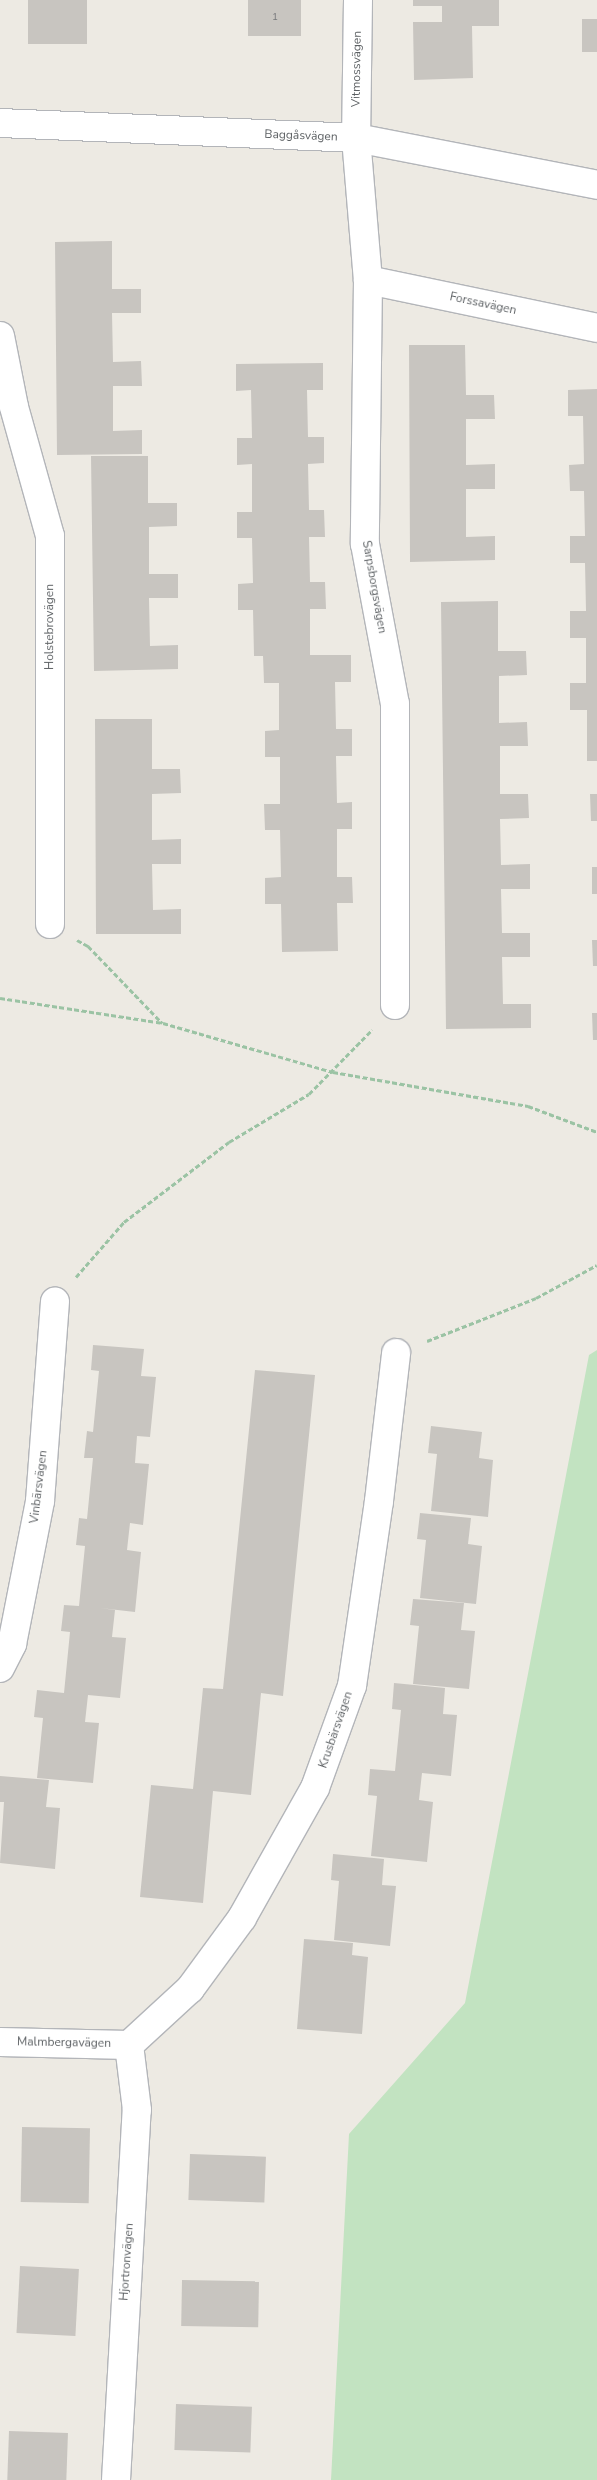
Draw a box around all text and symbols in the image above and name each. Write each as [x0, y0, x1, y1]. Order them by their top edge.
house number: 1 [272, 12, 278, 24]
street label: Vitmossvägen [349, 31, 365, 107]
street label: Baggåsvägen [264, 128, 338, 144]
street label: Forssavägen [448, 290, 518, 318]
street label: Sarpsborgsvägen [359, 539, 389, 635]
street label: Holstebrovägen [43, 584, 57, 670]
street label: Vinbärsvägen [27, 1450, 51, 1524]
street label: Krusbärsvägen [316, 1690, 356, 1770]
street label: Malmbergavägen [17, 2035, 111, 2051]
street label: Hjortronvägen [117, 2223, 137, 2301]

